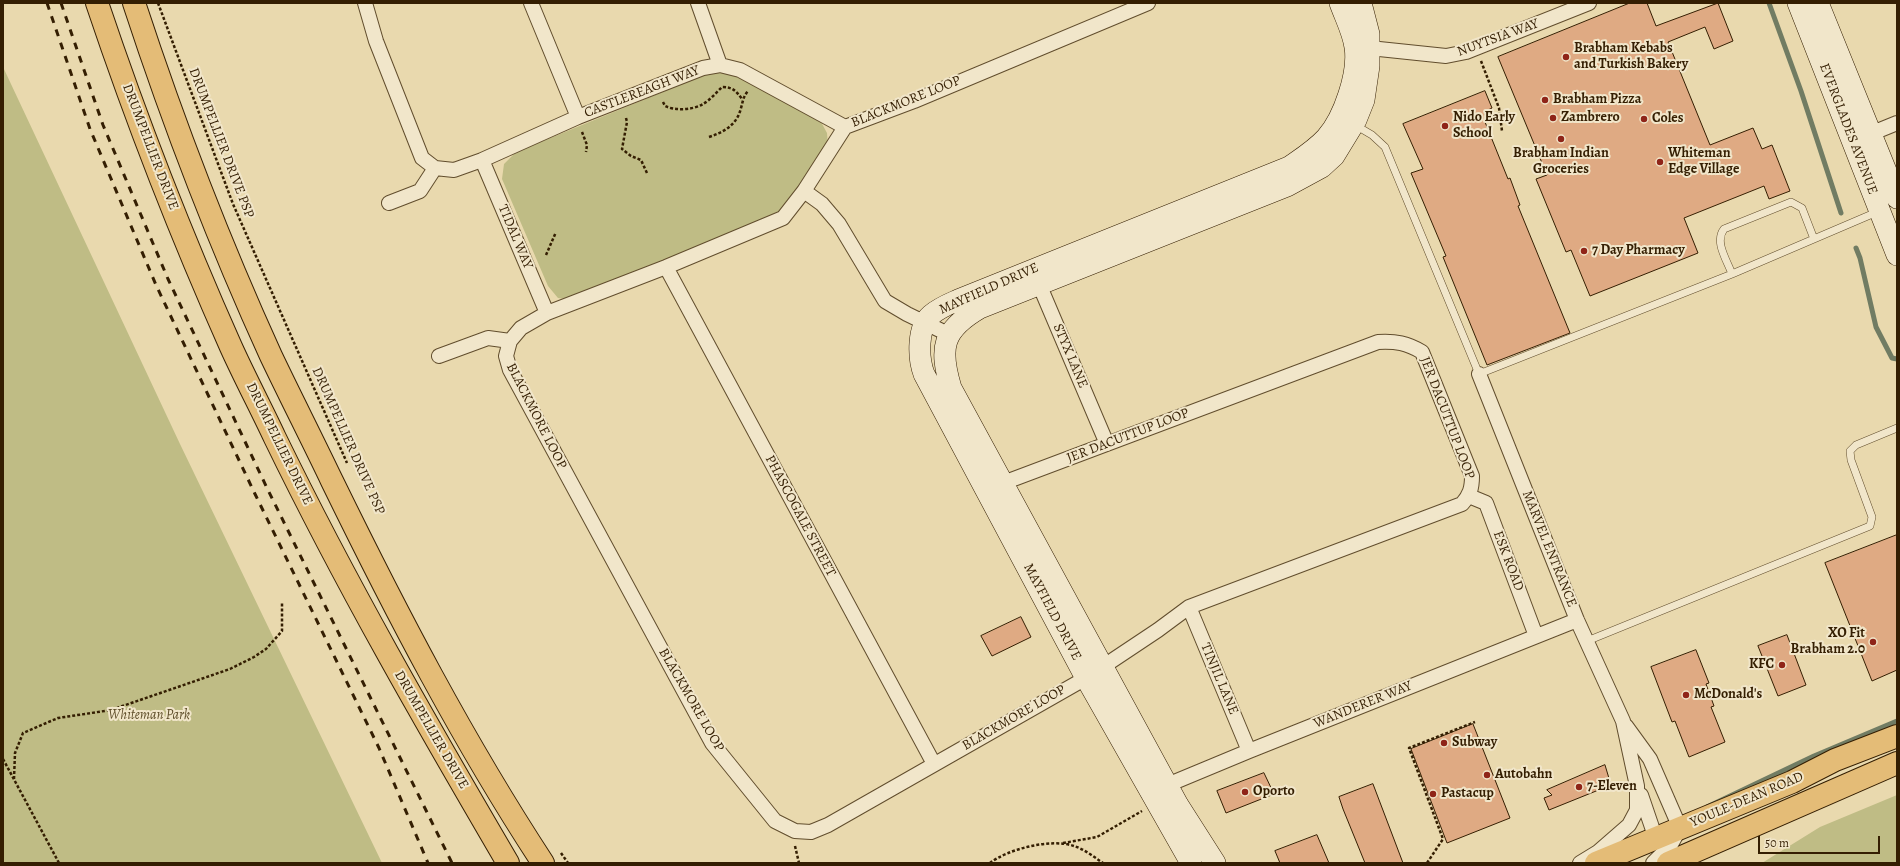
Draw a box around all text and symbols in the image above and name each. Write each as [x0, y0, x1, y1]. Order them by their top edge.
street label: NUYTSIA WAY [1455, 15, 1541, 61]
place label: Brabham Kebabs and Turkish Bakery [1574, 41, 1688, 74]
marker: Brabham Kebabs and Turkish Bakery [1561, 52, 1571, 62]
street label: EVERGLADES AVENUE [1815, 61, 1881, 197]
street label: CASTLEREAGH WAY [582, 62, 702, 122]
street label: DRUMPELLIER DRIVE PSP [185, 65, 257, 221]
street label: BLACKMORE LOOP [849, 72, 963, 132]
street label: DRUMPELLIER DRIVE [118, 81, 182, 213]
place label: Brabham Pizza [1553, 92, 1642, 108]
marker: Brabham Pizza [1540, 95, 1550, 105]
place label: Nido Early School [1453, 110, 1515, 142]
place label: Zambrero [1561, 110, 1620, 126]
place label: Coles [1652, 111, 1683, 127]
marker: Zambrero [1548, 113, 1558, 123]
marker: Coles [1639, 114, 1649, 124]
marker: Nido Early School [1440, 121, 1450, 131]
marker: Brabham Indian Groceries [1556, 134, 1566, 144]
place label: Brabham Indian Groceries [1513, 146, 1609, 178]
place label: Whiteman Edge Village [1668, 146, 1739, 178]
marker: Whiteman Edge Village [1655, 157, 1665, 167]
street label: TIDAL WAY [494, 202, 536, 272]
place label: 7 Day Pharmacy [1592, 243, 1685, 259]
marker: 7 Day Pharmacy [1579, 246, 1589, 256]
street label: MAYFIELD DRIVE [937, 260, 1041, 318]
street label: STYX LANE [1049, 321, 1091, 391]
street label: JER DACUTTUP LOOP [1416, 354, 1478, 482]
street label: BLACKMORE LOOP [502, 360, 570, 472]
street label: DRUMPELLIER DRIVE PSP [308, 365, 388, 517]
street label: DRUMPELLIER DRIVE [242, 380, 316, 508]
street label: JER DACUTTUP LOOP [1064, 405, 1192, 467]
street label: PHASCOGALE STREET [761, 452, 839, 580]
street label: MARVEL ENTRANCE [1518, 488, 1580, 610]
street label: ESK ROAD [1489, 528, 1527, 594]
street label: MAYFIELD DRIVE [1019, 561, 1085, 663]
place label: XO Fit Brabham 2.0 [1791, 626, 1865, 658]
marker: XO Fit Brabham 2.0 [1868, 637, 1878, 647]
street label: TINJIL LANE [1196, 641, 1242, 717]
street label: BLACKMORE LOOP [655, 645, 727, 755]
place label: KFC [1749, 657, 1774, 673]
marker: KFC [1777, 660, 1787, 670]
street label: DRUMPELLIER DRIVE [390, 668, 472, 792]
street label: WANDERER WAY [1311, 678, 1415, 732]
street label: BLACKMORE LOOP [959, 682, 1069, 754]
place label: McDonald's [1694, 687, 1762, 703]
marker: McDonald's [1681, 690, 1691, 700]
park label: Whiteman Park [108, 708, 190, 724]
place label: Subway [1452, 735, 1497, 751]
marker: Subway [1439, 738, 1449, 748]
place label: Autobahn [1495, 767, 1552, 783]
street label: YOULE-DEAN ROAD [1688, 769, 1806, 831]
marker: Autobahn [1482, 770, 1492, 780]
place label: 7-Eleven [1587, 779, 1637, 795]
marker: 7-Eleven [1574, 782, 1584, 792]
place label: Oporto [1253, 784, 1295, 800]
place label: Pastacup [1441, 786, 1494, 802]
marker: Oporto [1240, 787, 1250, 797]
marker: Pastacup [1428, 789, 1438, 799]
scale bar [1760, 828, 1882, 854]
text: 50 m [1765, 835, 1789, 851]

